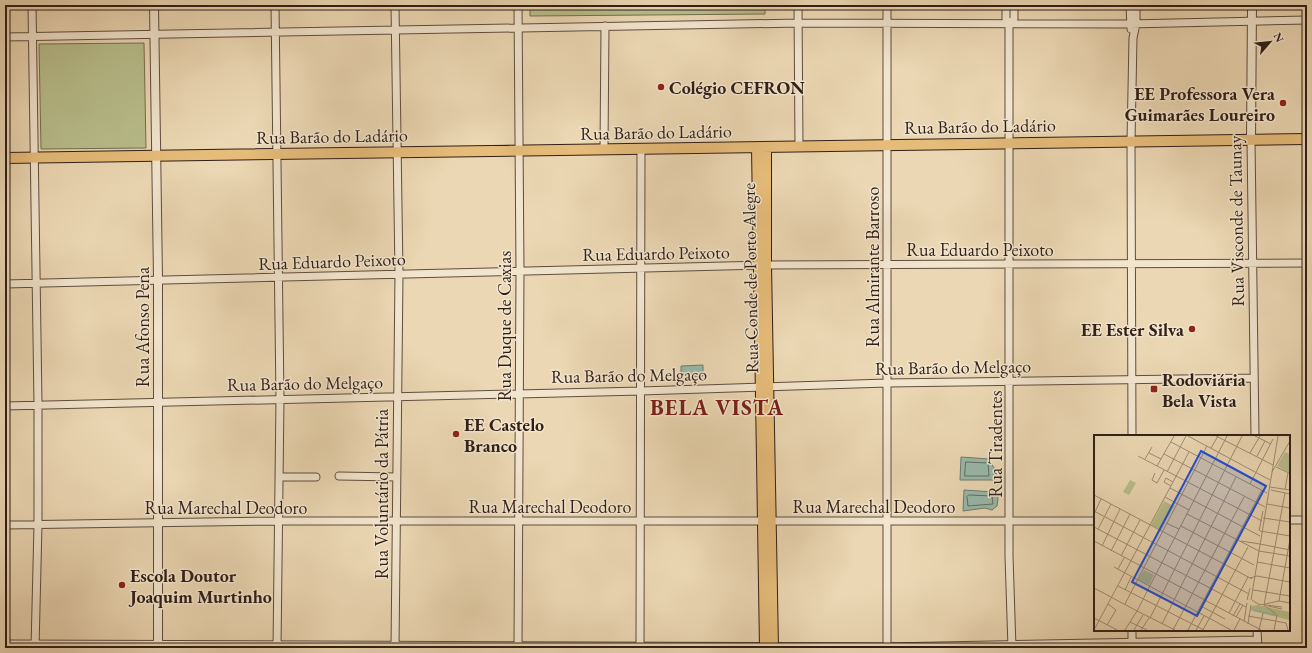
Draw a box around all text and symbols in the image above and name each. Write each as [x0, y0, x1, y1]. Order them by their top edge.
north arrow [1250, 22, 1290, 62]
text: N [1271, 30, 1287, 45]
place label: Colégio CEFRON [669, 76, 805, 99]
marker: Colégio CEFRON [656, 82, 666, 92]
place label: EE Professora Vera Guimarães Loureiro [1125, 82, 1275, 126]
marker: EE Professora Vera Guimarães Loureiro [1278, 98, 1288, 108]
street label: Rua Barão do Ladário [904, 113, 1056, 139]
street label: Rua Barão do Ladário [580, 119, 732, 145]
street label: Rua Barão do Ladário [256, 123, 408, 149]
street label: Rua Visconde de Taunay [1223, 135, 1249, 307]
street label: Rua Conde de Porto Alegre [737, 183, 763, 373]
street label: Rua Almirante Barroso [861, 187, 884, 347]
street label: Rua Eduardo Peixoto [906, 238, 1054, 261]
street label: Rua Eduardo Peixoto [582, 240, 730, 266]
street label: Rua Eduardo Peixoto [258, 247, 406, 275]
street label: Rua Duque de Caxias [493, 251, 516, 401]
street label: Rua Afonso Pena [131, 266, 154, 387]
place label: EE Ester Silva [1081, 318, 1184, 341]
marker: EE Ester Silva [1187, 324, 1197, 334]
street label: Rua Barão do Melgaço [875, 354, 1031, 380]
street label: Rua Barão do Melgaço [551, 362, 707, 388]
place label: Rodoviária Bela Vista [1162, 368, 1246, 412]
street label: Rua Barão do Melgaço [227, 370, 383, 396]
marker: Rodoviária Bela Vista [1149, 384, 1159, 394]
street label: Rua Tiradentes [984, 390, 1007, 497]
district label: BELA VISTA [650, 393, 784, 422]
street label: Rua Voluntário da Pátria [370, 408, 393, 579]
place label: EE Castelo Branco [464, 413, 544, 457]
marker: EE Castelo Branco [451, 429, 461, 439]
inset map [1094, 435, 1290, 631]
street label: Rua Marechal Deodoro [469, 495, 632, 518]
street label: Rua Marechal Deodoro [793, 495, 956, 518]
street label: Rua Marechal Deodoro [145, 496, 308, 519]
place label: Escola Doutor Joaquim Murtinho [128, 564, 272, 608]
marker: Escola Doutor Joaquim Murtinho [117, 580, 127, 590]

